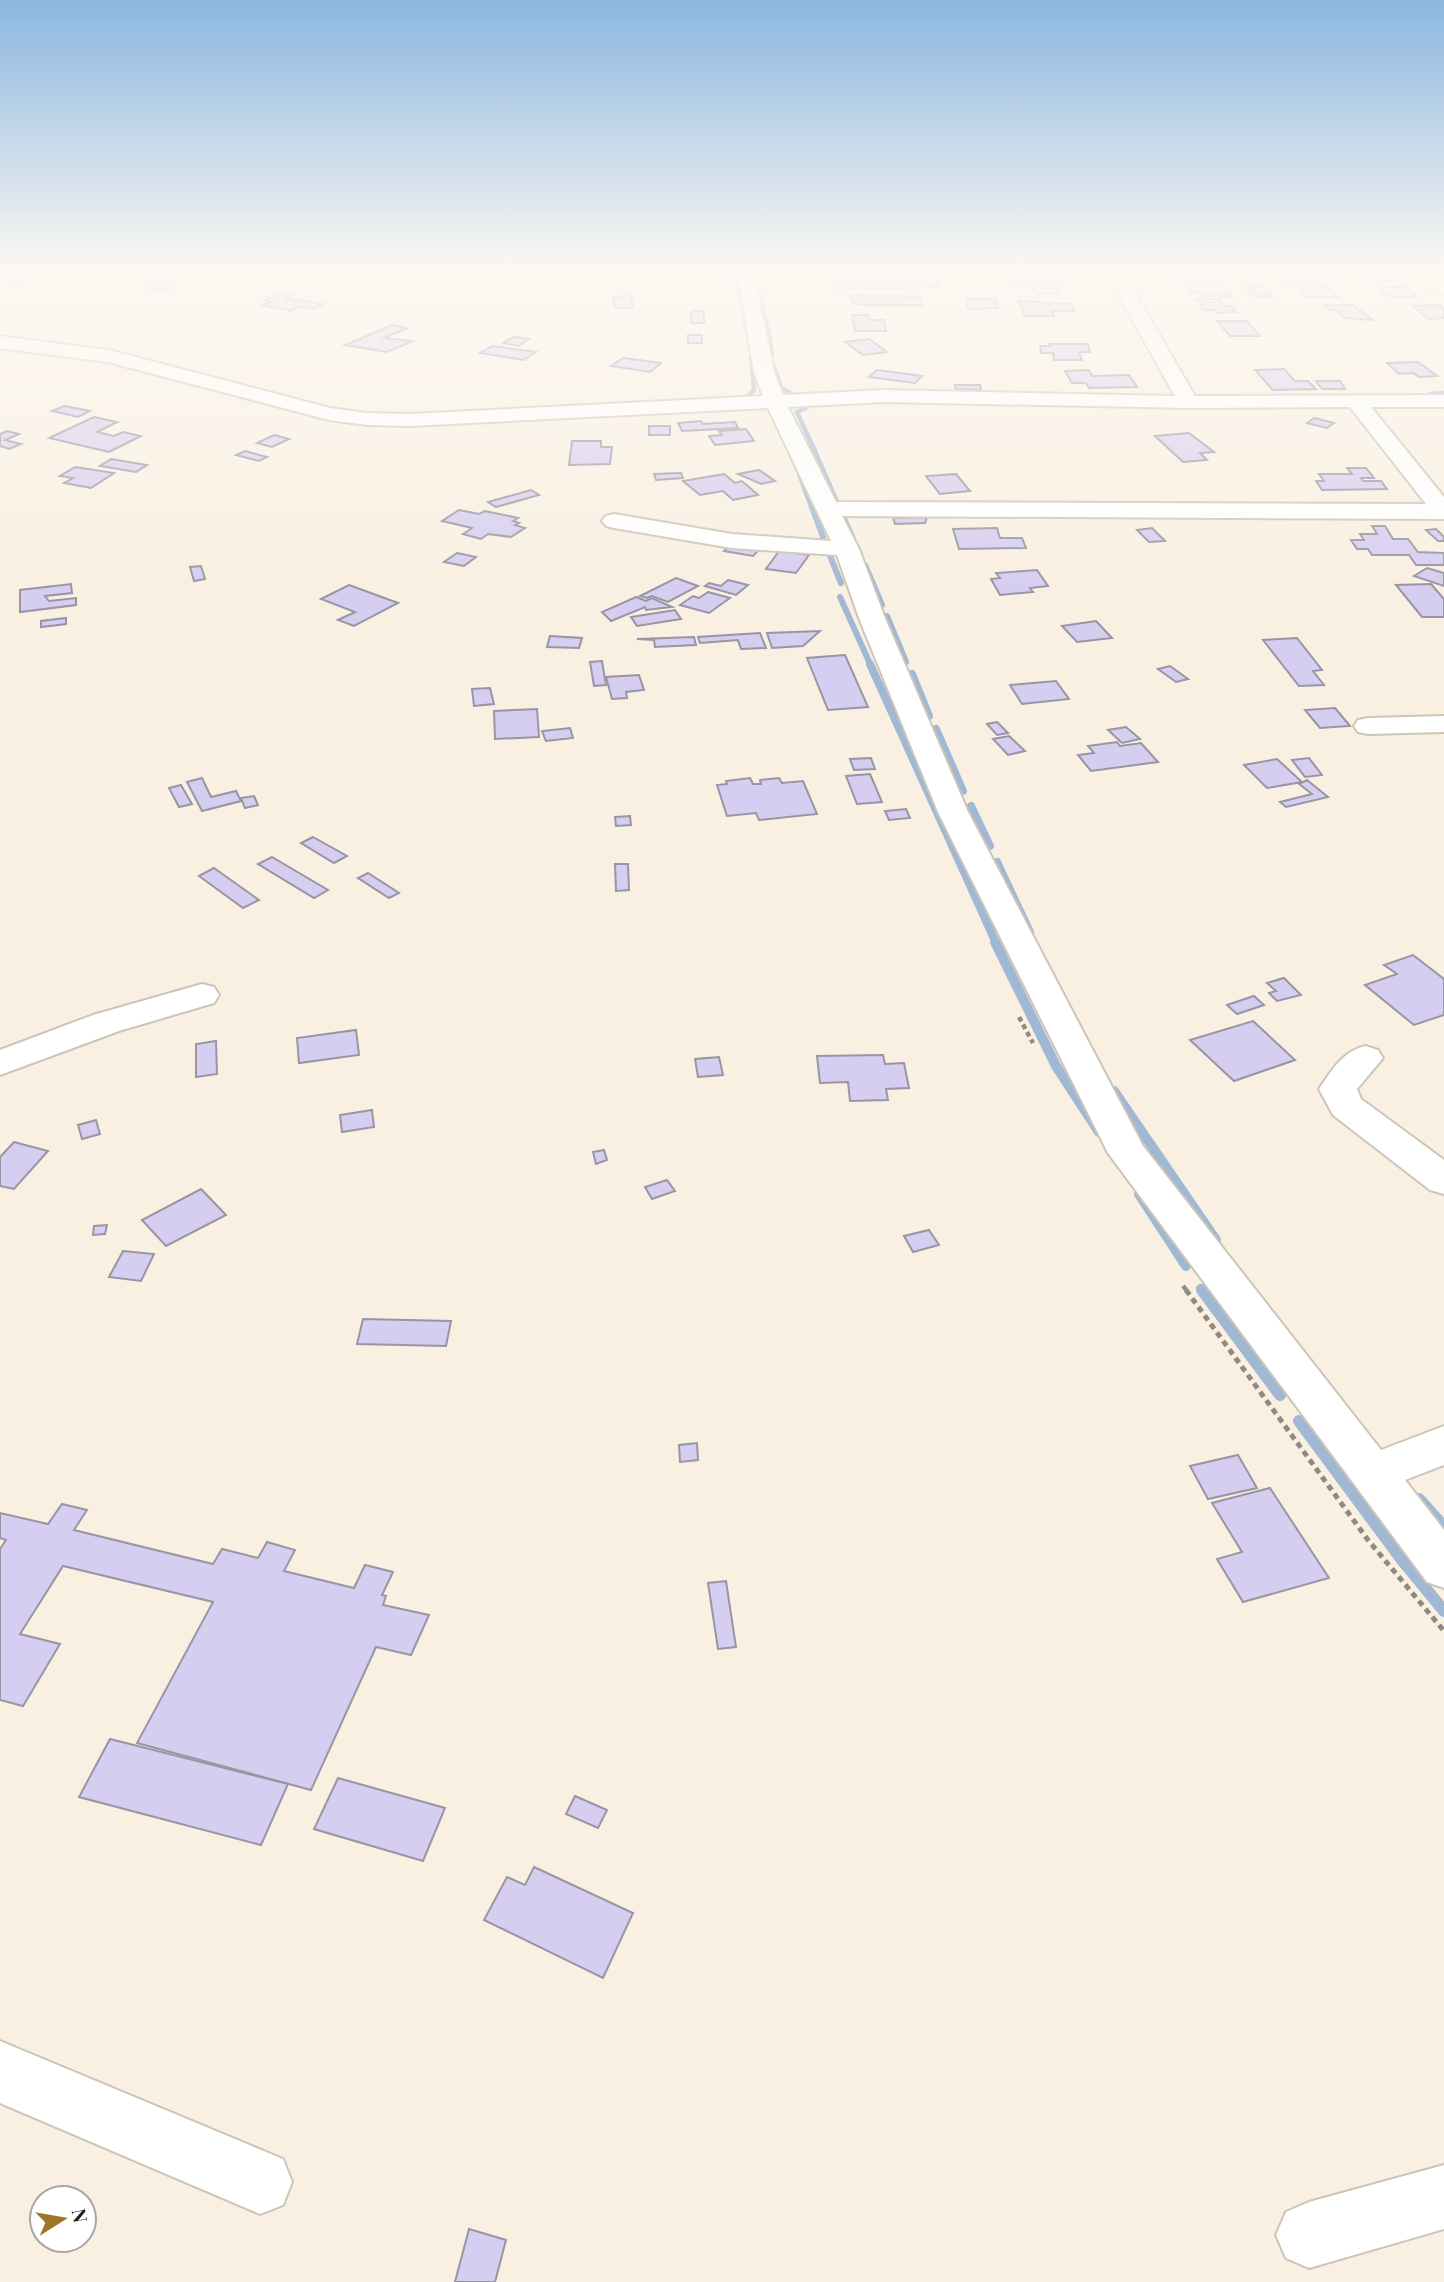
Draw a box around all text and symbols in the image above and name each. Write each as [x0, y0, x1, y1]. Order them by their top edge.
north arrow [28, 2184, 98, 2254]
text: N [67, 2206, 95, 2225]

